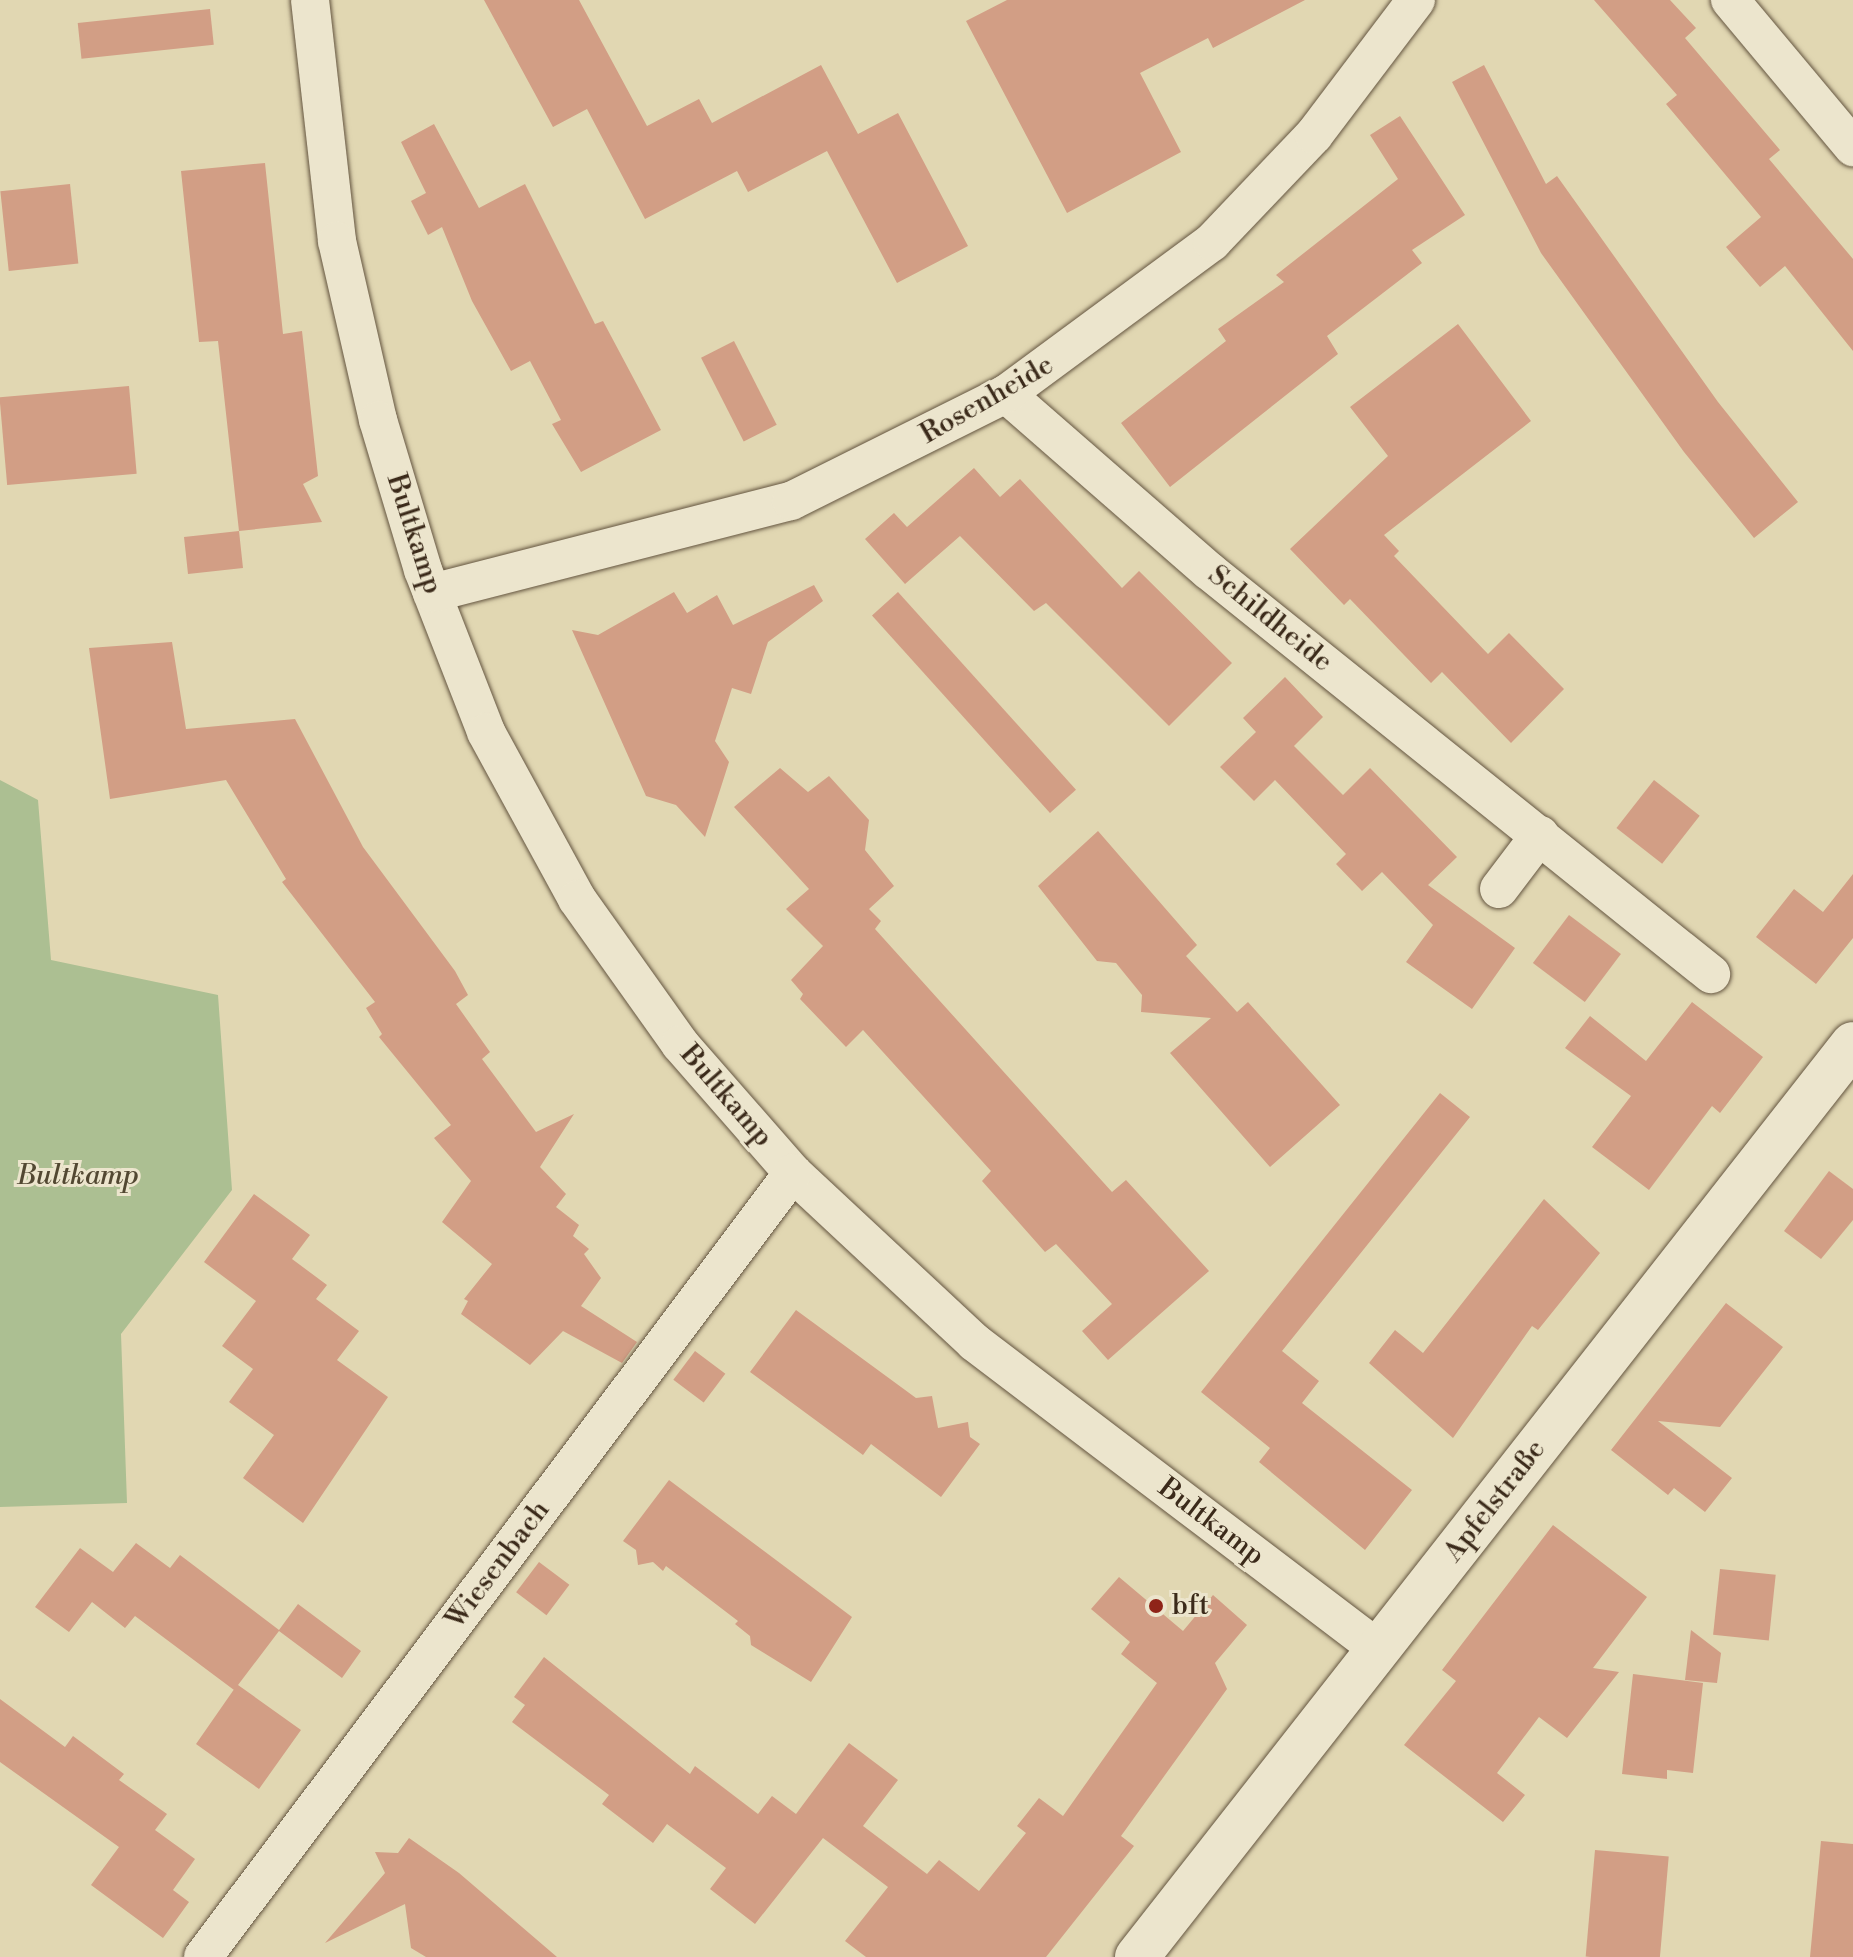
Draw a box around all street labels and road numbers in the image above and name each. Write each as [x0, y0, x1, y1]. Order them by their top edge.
street label: Rosenheide [914, 348, 1060, 452]
street label: Bultkamp [379, 470, 449, 598]
street label: Schildheide [1201, 559, 1339, 679]
street label: Bultkamp [673, 1038, 779, 1154]
street label: Apfelstraße [1437, 1433, 1553, 1569]
street label: Bultkamp [1151, 1471, 1271, 1573]
street label: Wiesenbach [439, 1494, 557, 1636]

